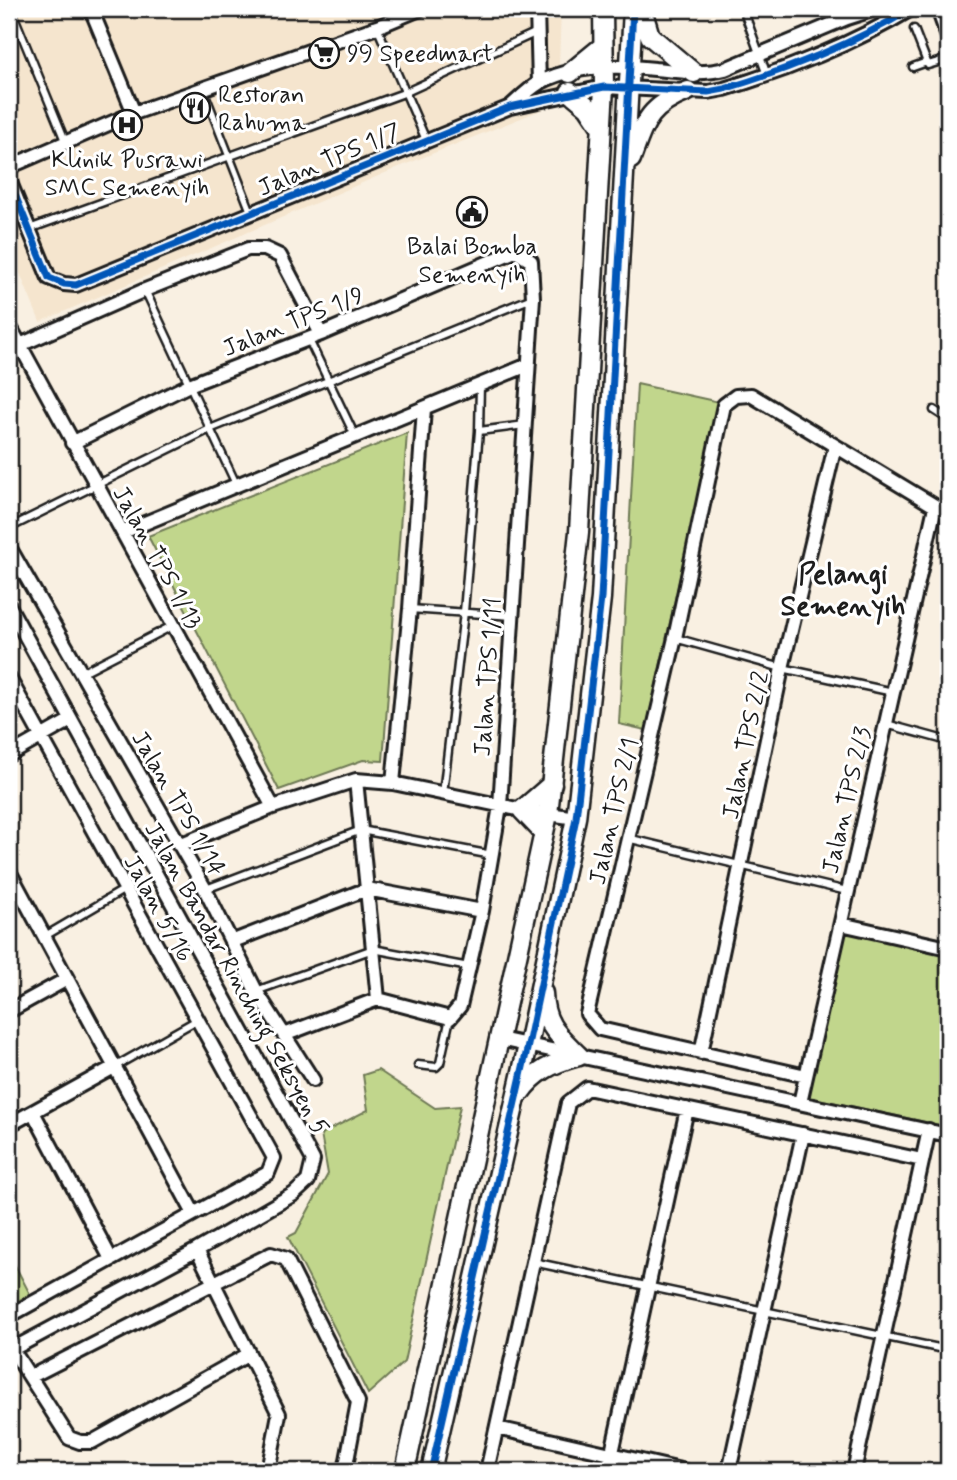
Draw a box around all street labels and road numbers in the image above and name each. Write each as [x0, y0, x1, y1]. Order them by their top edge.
street label: Jalan TPS 1/7 [253, 116, 406, 204]
street label: Jalan TPS 1/9 [218, 280, 369, 365]
street label: Jalan TPS 1/13 [105, 481, 209, 635]
street label: Jalan TPS 1/11 [467, 597, 509, 757]
street label: Jalan TPS 2/2 [716, 668, 777, 822]
street label: Jalan TPS 2/3 [816, 724, 879, 877]
street label: Jalan TPS 1/14 [124, 725, 232, 882]
street label: Jalan TPS 2/1 [583, 735, 646, 888]
street label: Jalan Bandar Rinching Seksyen 5 [134, 816, 335, 1142]
street label: Jalan 5/16 [116, 850, 200, 968]

